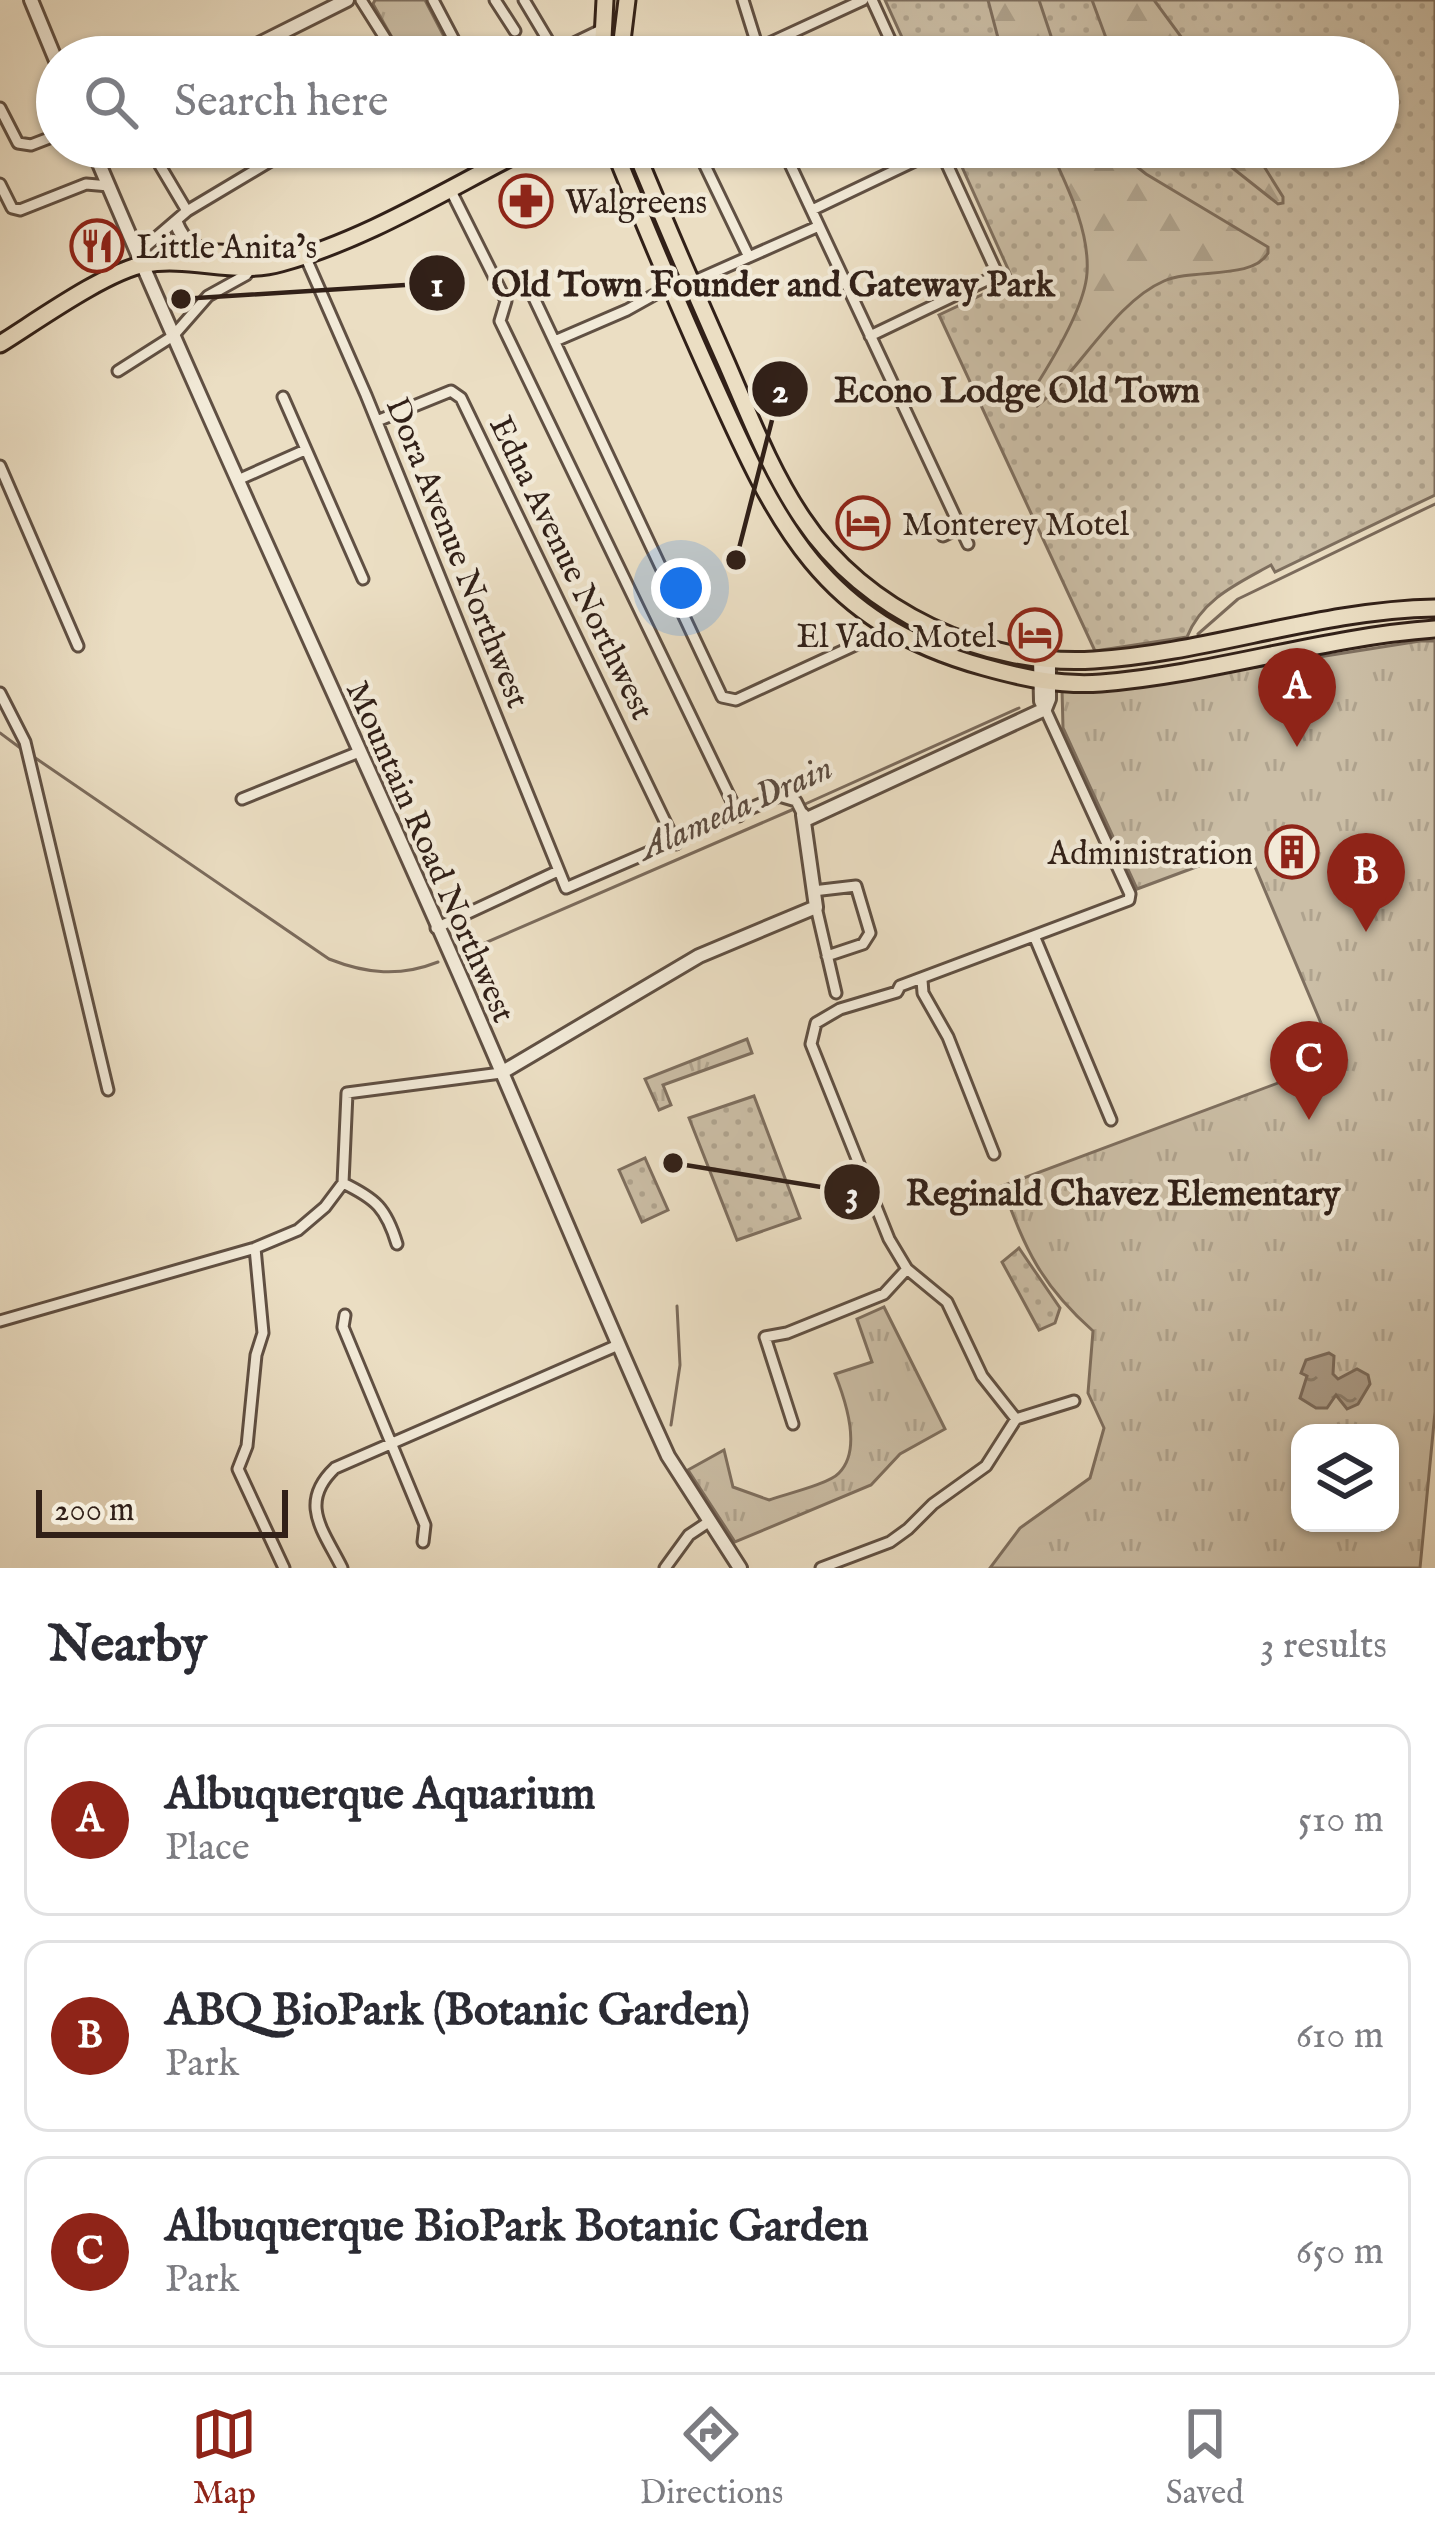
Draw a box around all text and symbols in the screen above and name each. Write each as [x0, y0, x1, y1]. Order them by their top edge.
search box [36, 36, 1399, 168]
icon: search [78, 69, 144, 135]
text: Search here [174, 74, 388, 131]
pharmacy icon: Walgreens [498, 173, 554, 229]
place label: Walgreens [565, 183, 707, 225]
restaurant icon: Little Anita’s [69, 218, 125, 274]
place label: Little Anita’s [136, 228, 317, 270]
callout: Old Town Founder and Gateway Park [407, 247, 1079, 319]
text: 1 [430, 263, 444, 309]
text: Old Town Founder and Gateway Park [491, 263, 1056, 309]
callout: Econo Lodge Old Town [750, 353, 1224, 425]
text: 2 [772, 369, 789, 415]
text: Econo Lodge Old Town [834, 369, 1200, 415]
street label: Dora Avenue Northwest [375, 392, 538, 715]
street label: Edna Avenue Northwest [478, 409, 662, 727]
hotel icon: Monterey Motel [835, 495, 891, 551]
place label: Monterey Motel [902, 505, 1129, 547]
your location [651, 558, 711, 618]
hotel icon: El Vado Motel [1007, 607, 1063, 663]
place label: El Vado Motel [797, 617, 996, 659]
pin: A [1258, 648, 1336, 747]
street label: Mountain Road Northwest [335, 675, 524, 1029]
water label: Alameda Drain [629, 746, 840, 874]
building icon: Administration [1264, 824, 1320, 880]
pin: B [1327, 833, 1405, 932]
place label: Administration [1047, 834, 1253, 876]
pin: C [1270, 1021, 1348, 1120]
callout: Reginald Chavez Elementary [822, 1156, 1365, 1228]
text: 3 [845, 1172, 859, 1218]
text: Reginald Chavez Elementary [906, 1172, 1342, 1218]
map controls [1291, 1424, 1399, 1532]
button: layers [1291, 1424, 1399, 1532]
scale bar [36, 1484, 288, 1537]
text: 200 m [54, 1490, 135, 1532]
text: Nearby [48, 1614, 207, 1679]
text: 3 results [1260, 1622, 1387, 1671]
text: Albuquerque Aquarium [165, 1767, 596, 1824]
text: A [77, 1796, 103, 1845]
text: 510 m [1298, 1796, 1384, 1845]
text: Place [165, 1824, 250, 1873]
text: ABQ BioPark (Botanic Garden) [165, 1983, 750, 2040]
text: B [77, 2012, 103, 2061]
text: 610 m [1296, 2012, 1384, 2061]
text: Park [165, 2040, 239, 2089]
text: Albuquerque BioPark Botanic Garden [165, 2199, 869, 2256]
text: C [76, 2228, 104, 2277]
text: 650 m [1296, 2228, 1384, 2277]
text: Park [165, 2256, 239, 2305]
tab: Map [191, 2401, 257, 2515]
tab: Directions [640, 2401, 783, 2515]
tab: Saved [1166, 2401, 1244, 2515]

